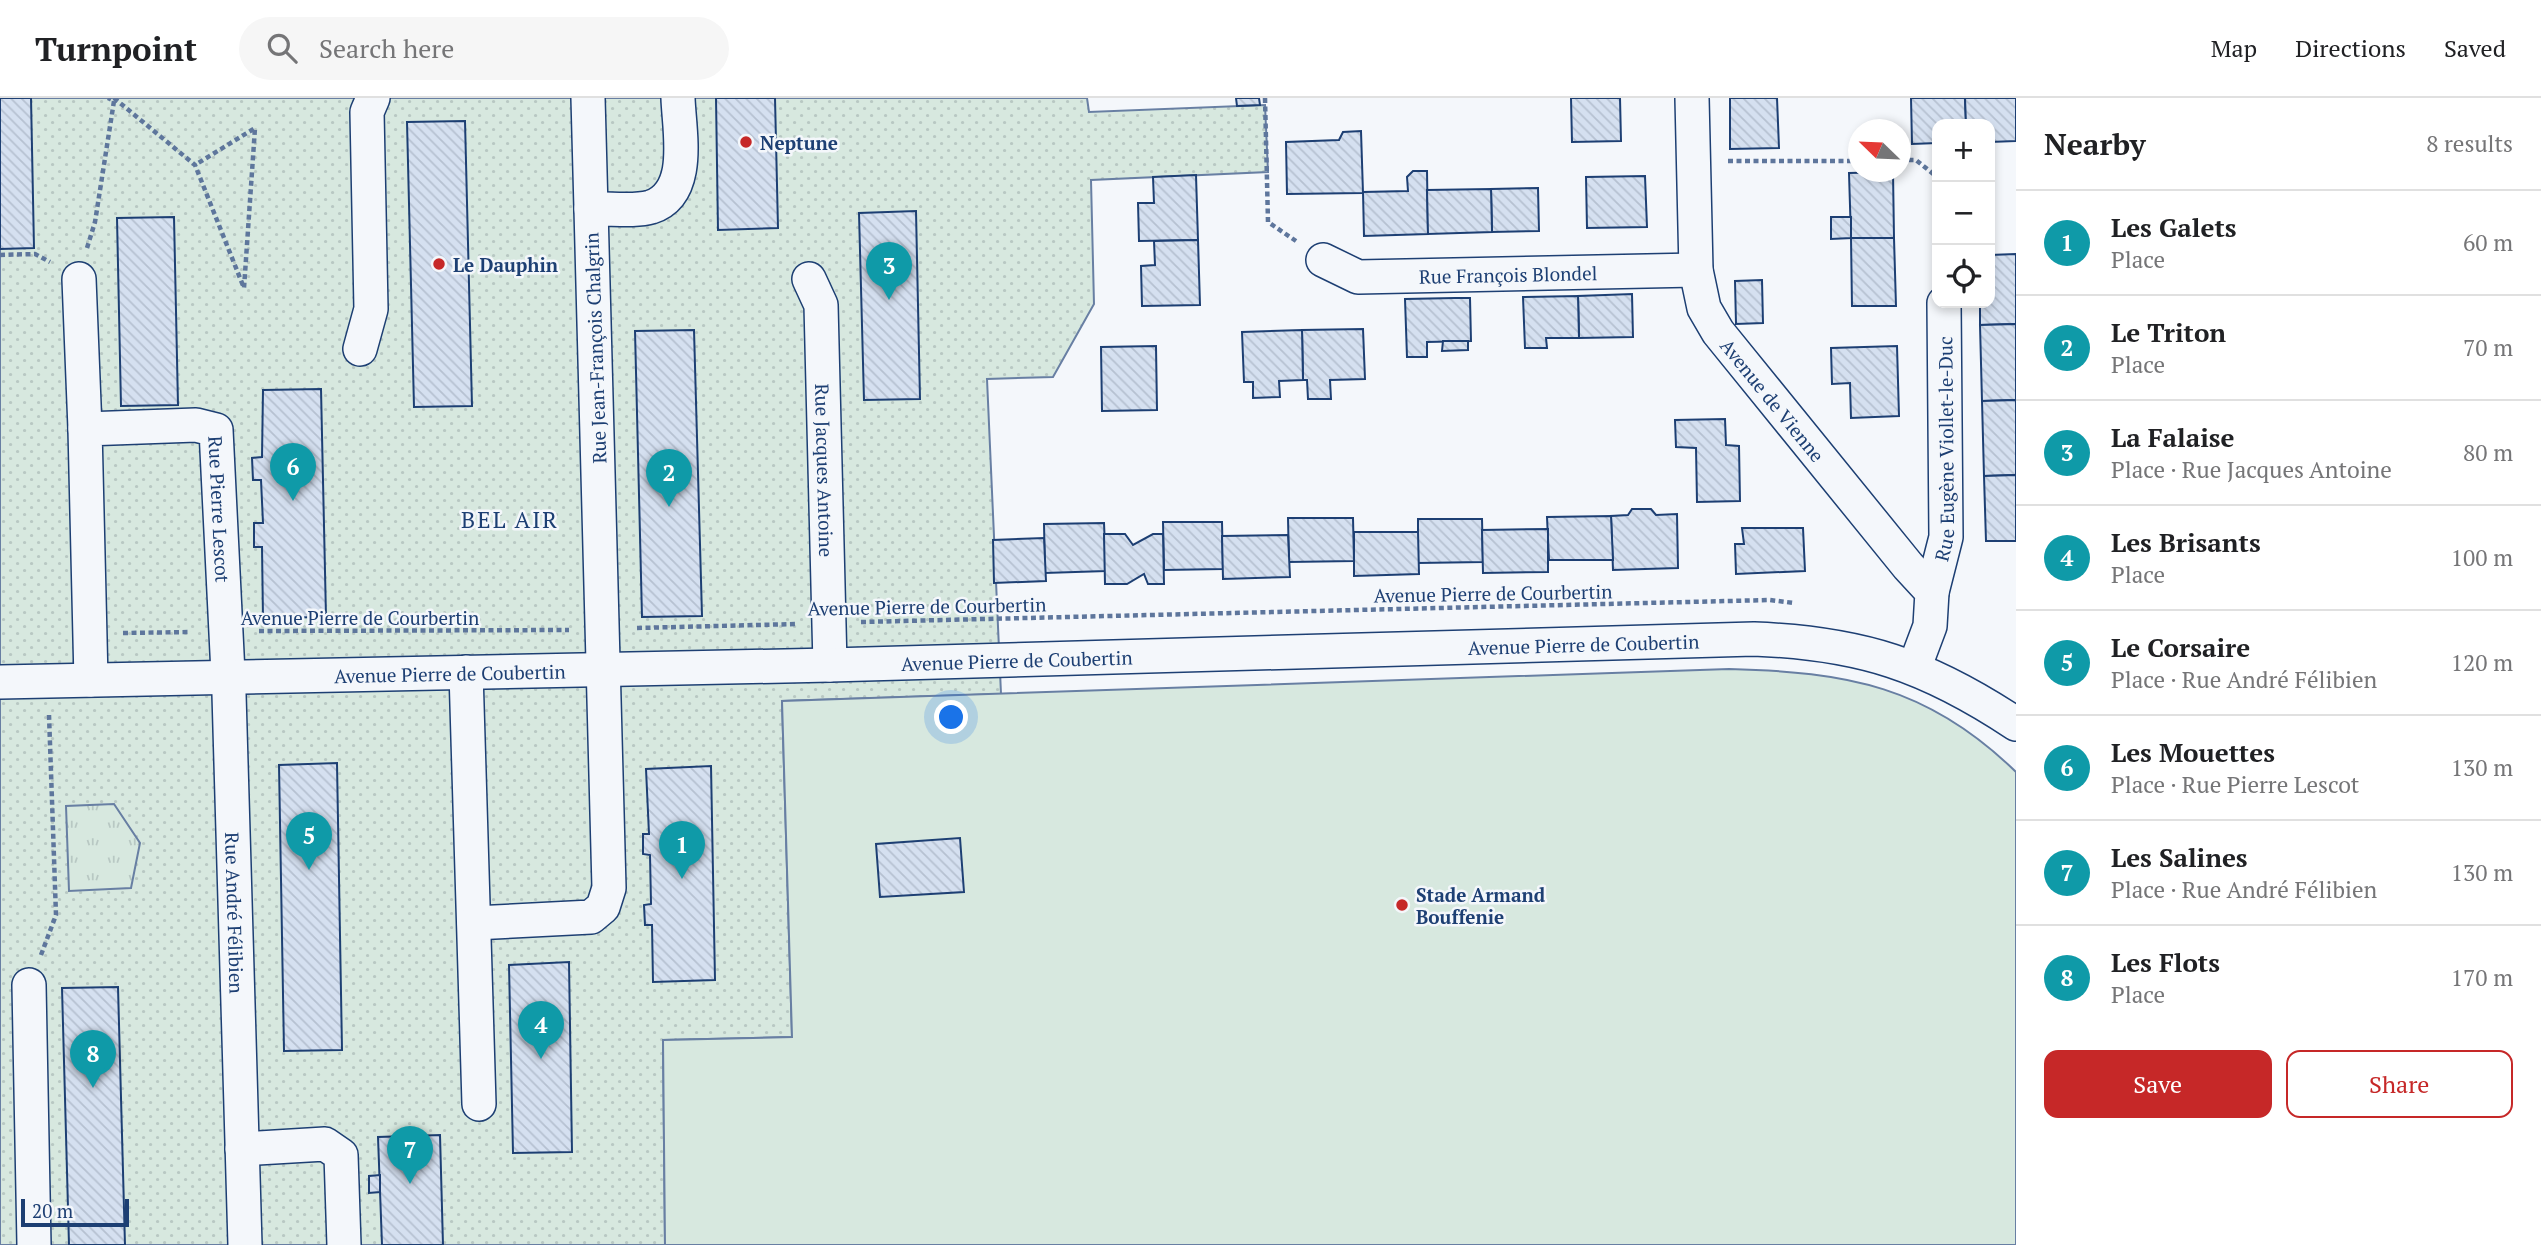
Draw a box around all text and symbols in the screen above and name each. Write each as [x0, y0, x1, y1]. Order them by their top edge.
search box [239, 17, 729, 80]
text: Turnpoint [35, 27, 197, 70]
icon: search [263, 29, 301, 67]
text: Search here [319, 31, 454, 65]
text: Map [2211, 32, 2257, 64]
text: Directions [2295, 32, 2406, 64]
text: Saved [2444, 32, 2506, 64]
north arrow [1848, 119, 1911, 182]
map controls [1932, 119, 1995, 308]
button: + [1932, 119, 1995, 182]
text: Nearby [2044, 124, 2146, 164]
text: 8 results [2426, 128, 2513, 159]
place label: Neptune [760, 130, 838, 155]
marker: Neptune [738, 134, 754, 150]
button: − [1932, 182, 1995, 245]
text: Les Galets [2111, 210, 2237, 244]
text: 1 [2061, 227, 2074, 258]
text: 60 m [2463, 227, 2513, 258]
street label: Rue Jean-François Chalgrin [578, 232, 612, 464]
pin: 3 [866, 242, 912, 300]
text: Place [2111, 244, 2165, 275]
button: locate [1932, 245, 1995, 308]
place label: Le Dauphin [453, 252, 559, 277]
marker: Le Dauphin [431, 256, 447, 272]
street label: Rue François Blondel [1419, 260, 1598, 288]
text: Le Triton [2111, 315, 2226, 349]
text: 2 [2061, 332, 2074, 363]
text: 70 m [2463, 332, 2513, 363]
street label: Avenue de Vienne [1716, 333, 1831, 466]
street label: Rue Eugène Viollet-le-Duc [1928, 336, 1959, 564]
text: Place [2111, 349, 2165, 380]
street label: Rue Jacques Antoine [810, 383, 840, 557]
text: La Falaise [2111, 420, 2235, 454]
street label: Rue Pierre Lescot [204, 435, 236, 583]
text: 3 [2061, 437, 2074, 468]
text: 80 m [2463, 437, 2513, 468]
pin: 6 [270, 443, 316, 501]
pin: 2 [646, 449, 692, 507]
text: Place · Rue Jacques Antoine [2111, 454, 2392, 485]
district label: BEL AIR [461, 504, 559, 535]
text: Les Brisants [2111, 525, 2261, 559]
text: 4 [2061, 542, 2074, 573]
text: 100 m [2451, 542, 2513, 573]
text: Place [2111, 559, 2165, 590]
street label: Avenue Pierre de Courbertin [1373, 578, 1613, 608]
street label: Avenue Pierre de Courbertin [807, 591, 1047, 621]
street label: Avenue Pierre de Courbertin [241, 605, 479, 630]
street label: Avenue Pierre de Coubertin [1467, 628, 1700, 660]
text: Le Corsaire [2111, 630, 2250, 664]
street label: Avenue Pierre de Coubertin [901, 644, 1133, 675]
text: 5 [2061, 647, 2074, 678]
text: 120 m [2451, 647, 2513, 678]
street label: Avenue Pierre de Coubertin [334, 658, 566, 688]
text: Place · Rue André Félibien [2111, 664, 2377, 695]
your location [934, 700, 968, 734]
text: Les Mouettes [2111, 735, 2275, 769]
text: 6 [2061, 752, 2074, 783]
text: 130 m [2451, 752, 2513, 783]
text: Place · Rue Pierre Lescot [2111, 769, 2359, 800]
pin: 5 [286, 812, 332, 870]
pin: 1 [659, 821, 705, 879]
street label: Rue André Félibien [221, 832, 250, 994]
text: Les Salines [2111, 840, 2248, 874]
text: 7 [2061, 857, 2074, 888]
text: 130 m [2451, 857, 2513, 888]
text: Place · Rue André Félibien [2111, 874, 2377, 905]
place label: Stade Armand Bouffenie [1416, 882, 1546, 929]
marker: Stade Armand Bouffenie [1394, 897, 1410, 913]
text: Les Flots [2111, 945, 2220, 979]
text: 8 [2061, 962, 2074, 993]
text: 170 m [2451, 962, 2513, 993]
text: Place [2111, 979, 2165, 1010]
pin: 4 [518, 1001, 564, 1059]
pin: 8 [70, 1030, 116, 1088]
button: Save [2044, 1050, 2272, 1118]
button: Share [2286, 1050, 2513, 1118]
pin: 7 [387, 1126, 433, 1184]
scale bar [21, 1196, 130, 1228]
text: 20 m [32, 1198, 73, 1223]

